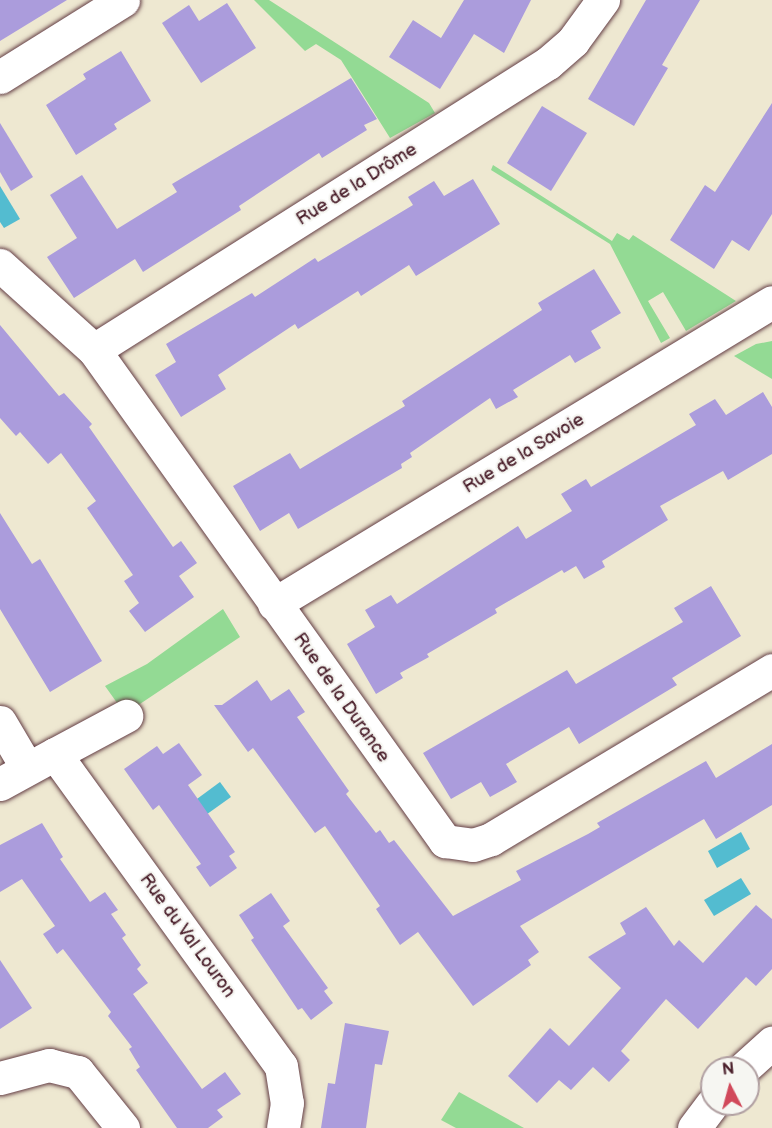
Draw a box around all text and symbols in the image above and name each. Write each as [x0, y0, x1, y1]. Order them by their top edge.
street label: Rue de la Drôme [293, 139, 421, 231]
street label: Rue de la Savoie [459, 409, 589, 499]
street label: Rue de la Durance [288, 629, 394, 767]
street label: Rue du Val Louron [135, 869, 239, 1003]
north arrow [700, 1056, 760, 1116]
text: N [721, 1060, 735, 1080]

